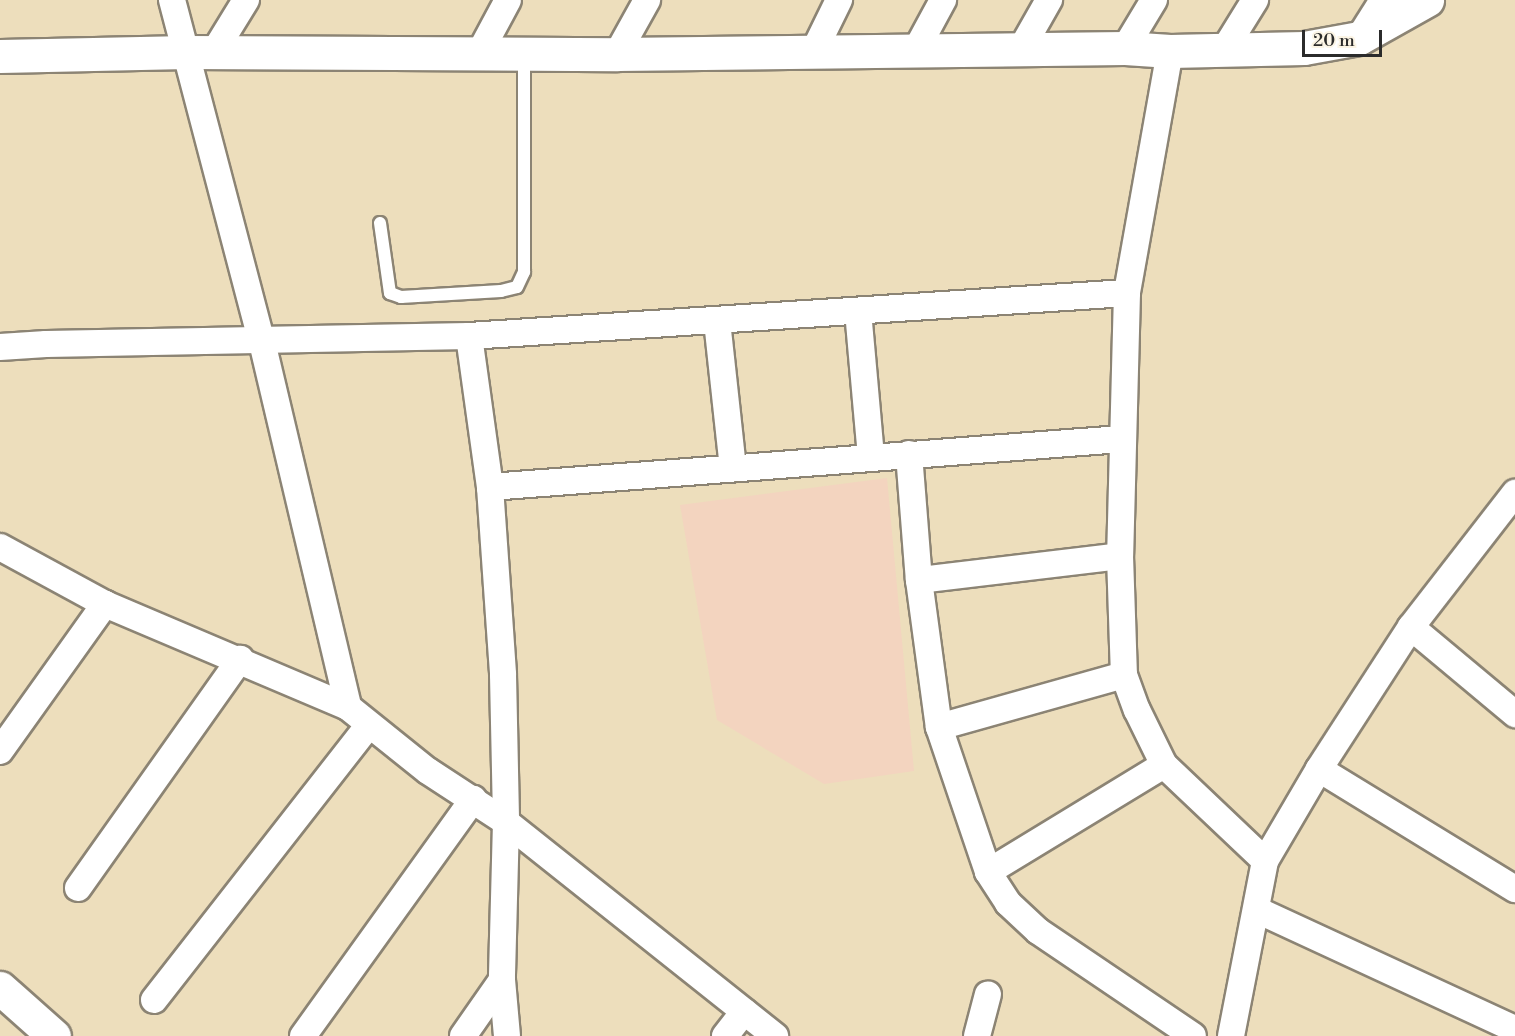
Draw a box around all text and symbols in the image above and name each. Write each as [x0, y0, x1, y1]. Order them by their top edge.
scale bar [1305, 18, 1384, 56]
text: 20 m [1313, 29, 1355, 52]

